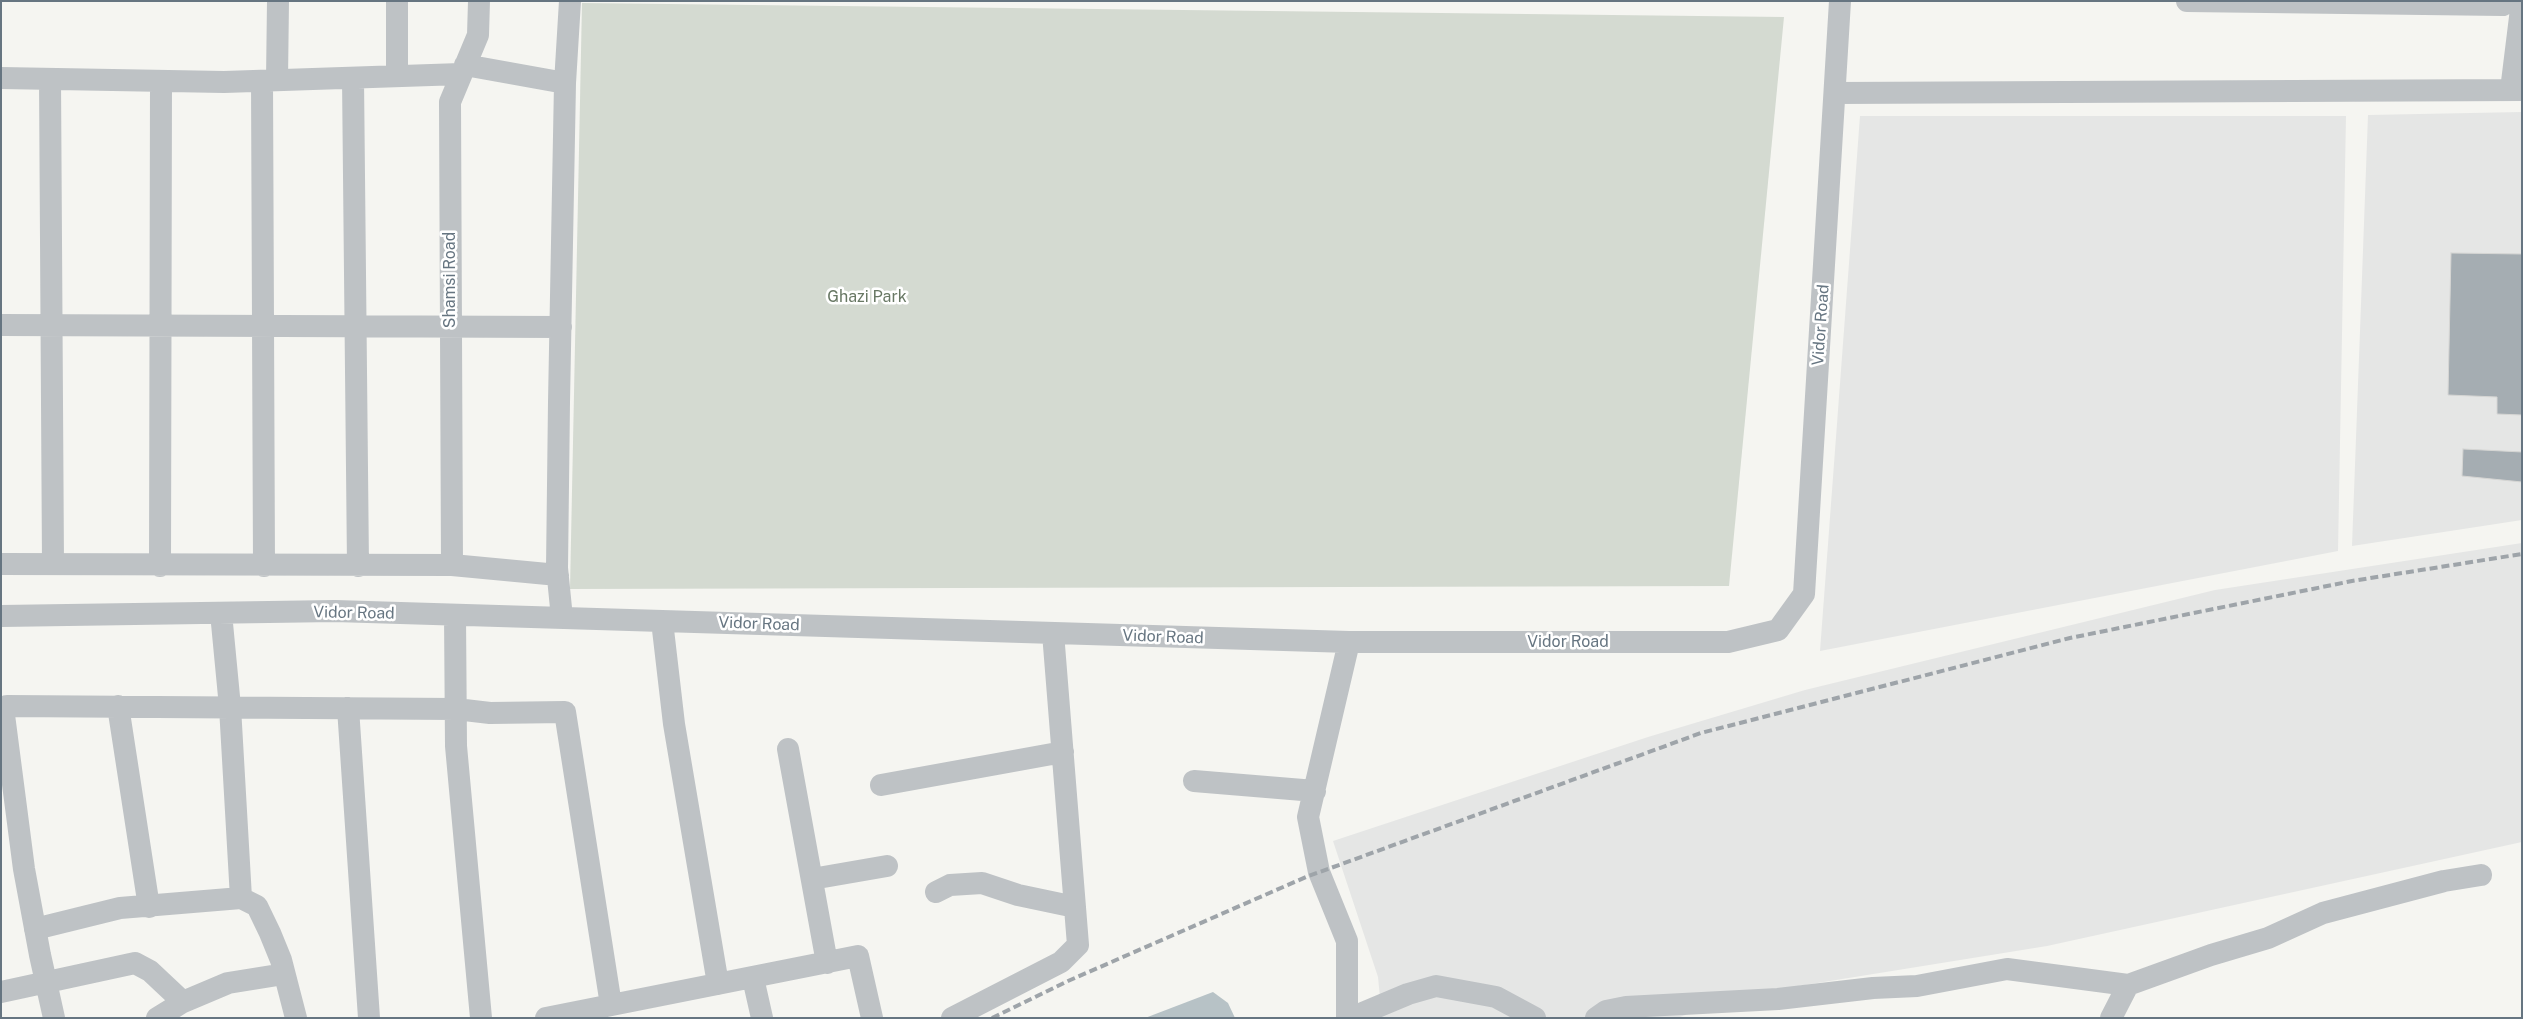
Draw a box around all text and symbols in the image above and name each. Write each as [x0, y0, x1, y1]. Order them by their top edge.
street label: Shamsi Road [440, 232, 460, 328]
street label: Vidor Road [1809, 284, 1833, 366]
park label: Ghazi Park [827, 287, 907, 307]
street label: Vidor Road [313, 603, 395, 623]
street label: Vidor Road [718, 613, 800, 635]
street label: Vidor Road [1122, 626, 1204, 648]
street label: Vidor Road [1527, 632, 1609, 652]

